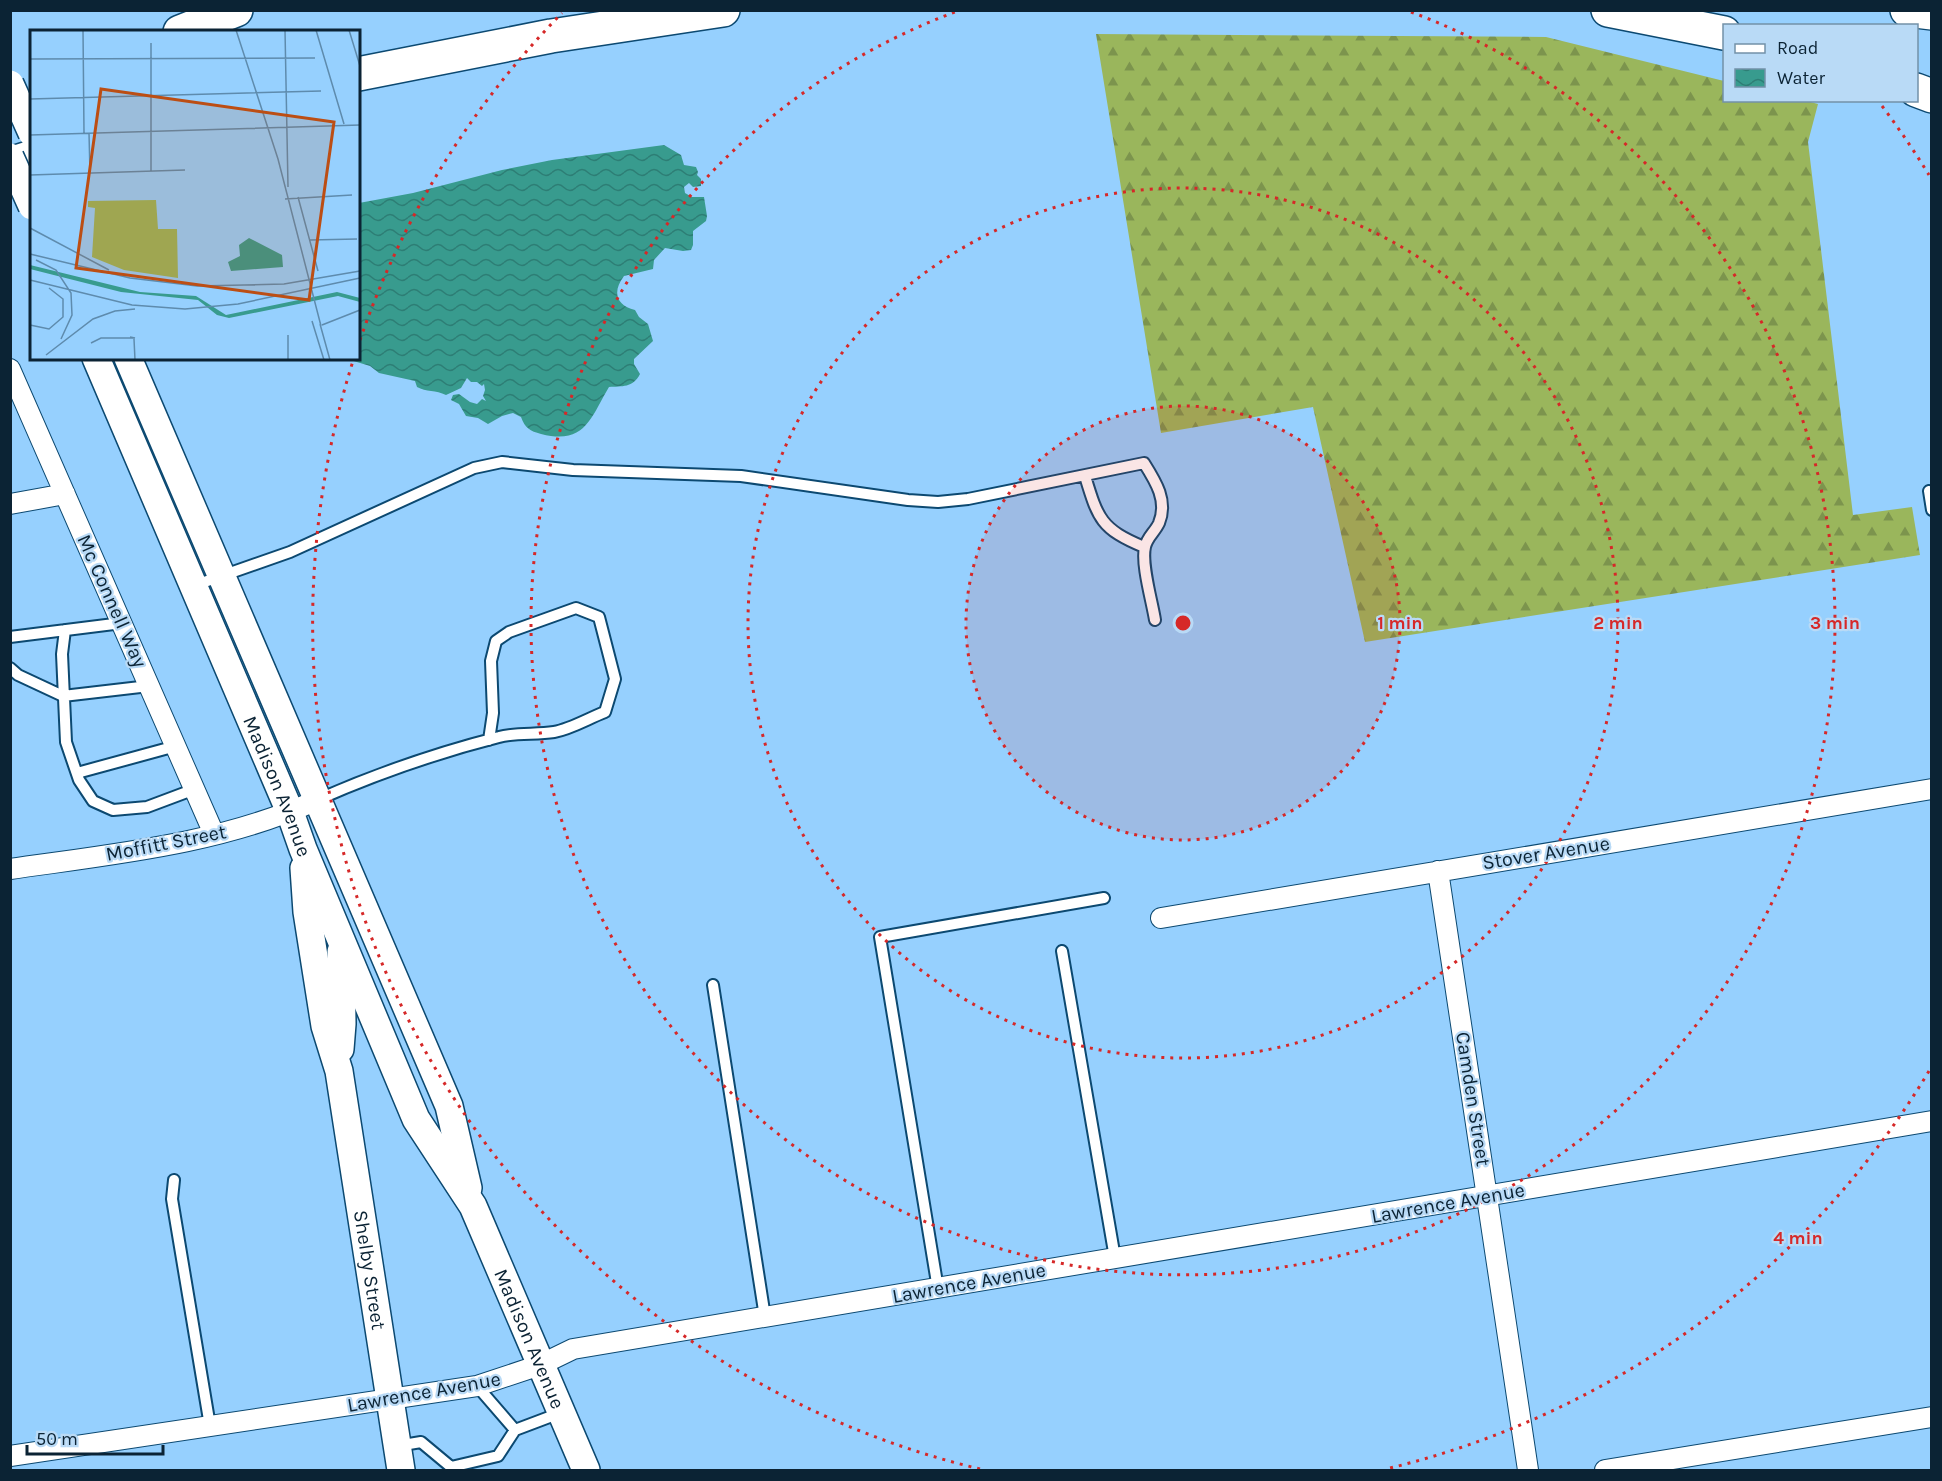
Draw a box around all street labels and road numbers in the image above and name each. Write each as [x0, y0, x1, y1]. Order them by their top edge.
street label: Mc Connell Way [72, 531, 152, 671]
street label: Madison Avenue [239, 712, 316, 860]
street label: Moffitt Street [104, 820, 229, 866]
street label: Stover Avenue [1481, 832, 1611, 874]
street label: Camden Street [1451, 1030, 1495, 1168]
street label: Lawrence Avenue [1369, 1178, 1527, 1228]
street label: Shelby Street [349, 1208, 391, 1332]
street label: Lawrence Avenue [890, 1258, 1048, 1308]
street label: Madison Avenue [490, 1265, 570, 1412]
street label: Lawrence Avenue [345, 1367, 503, 1417]

